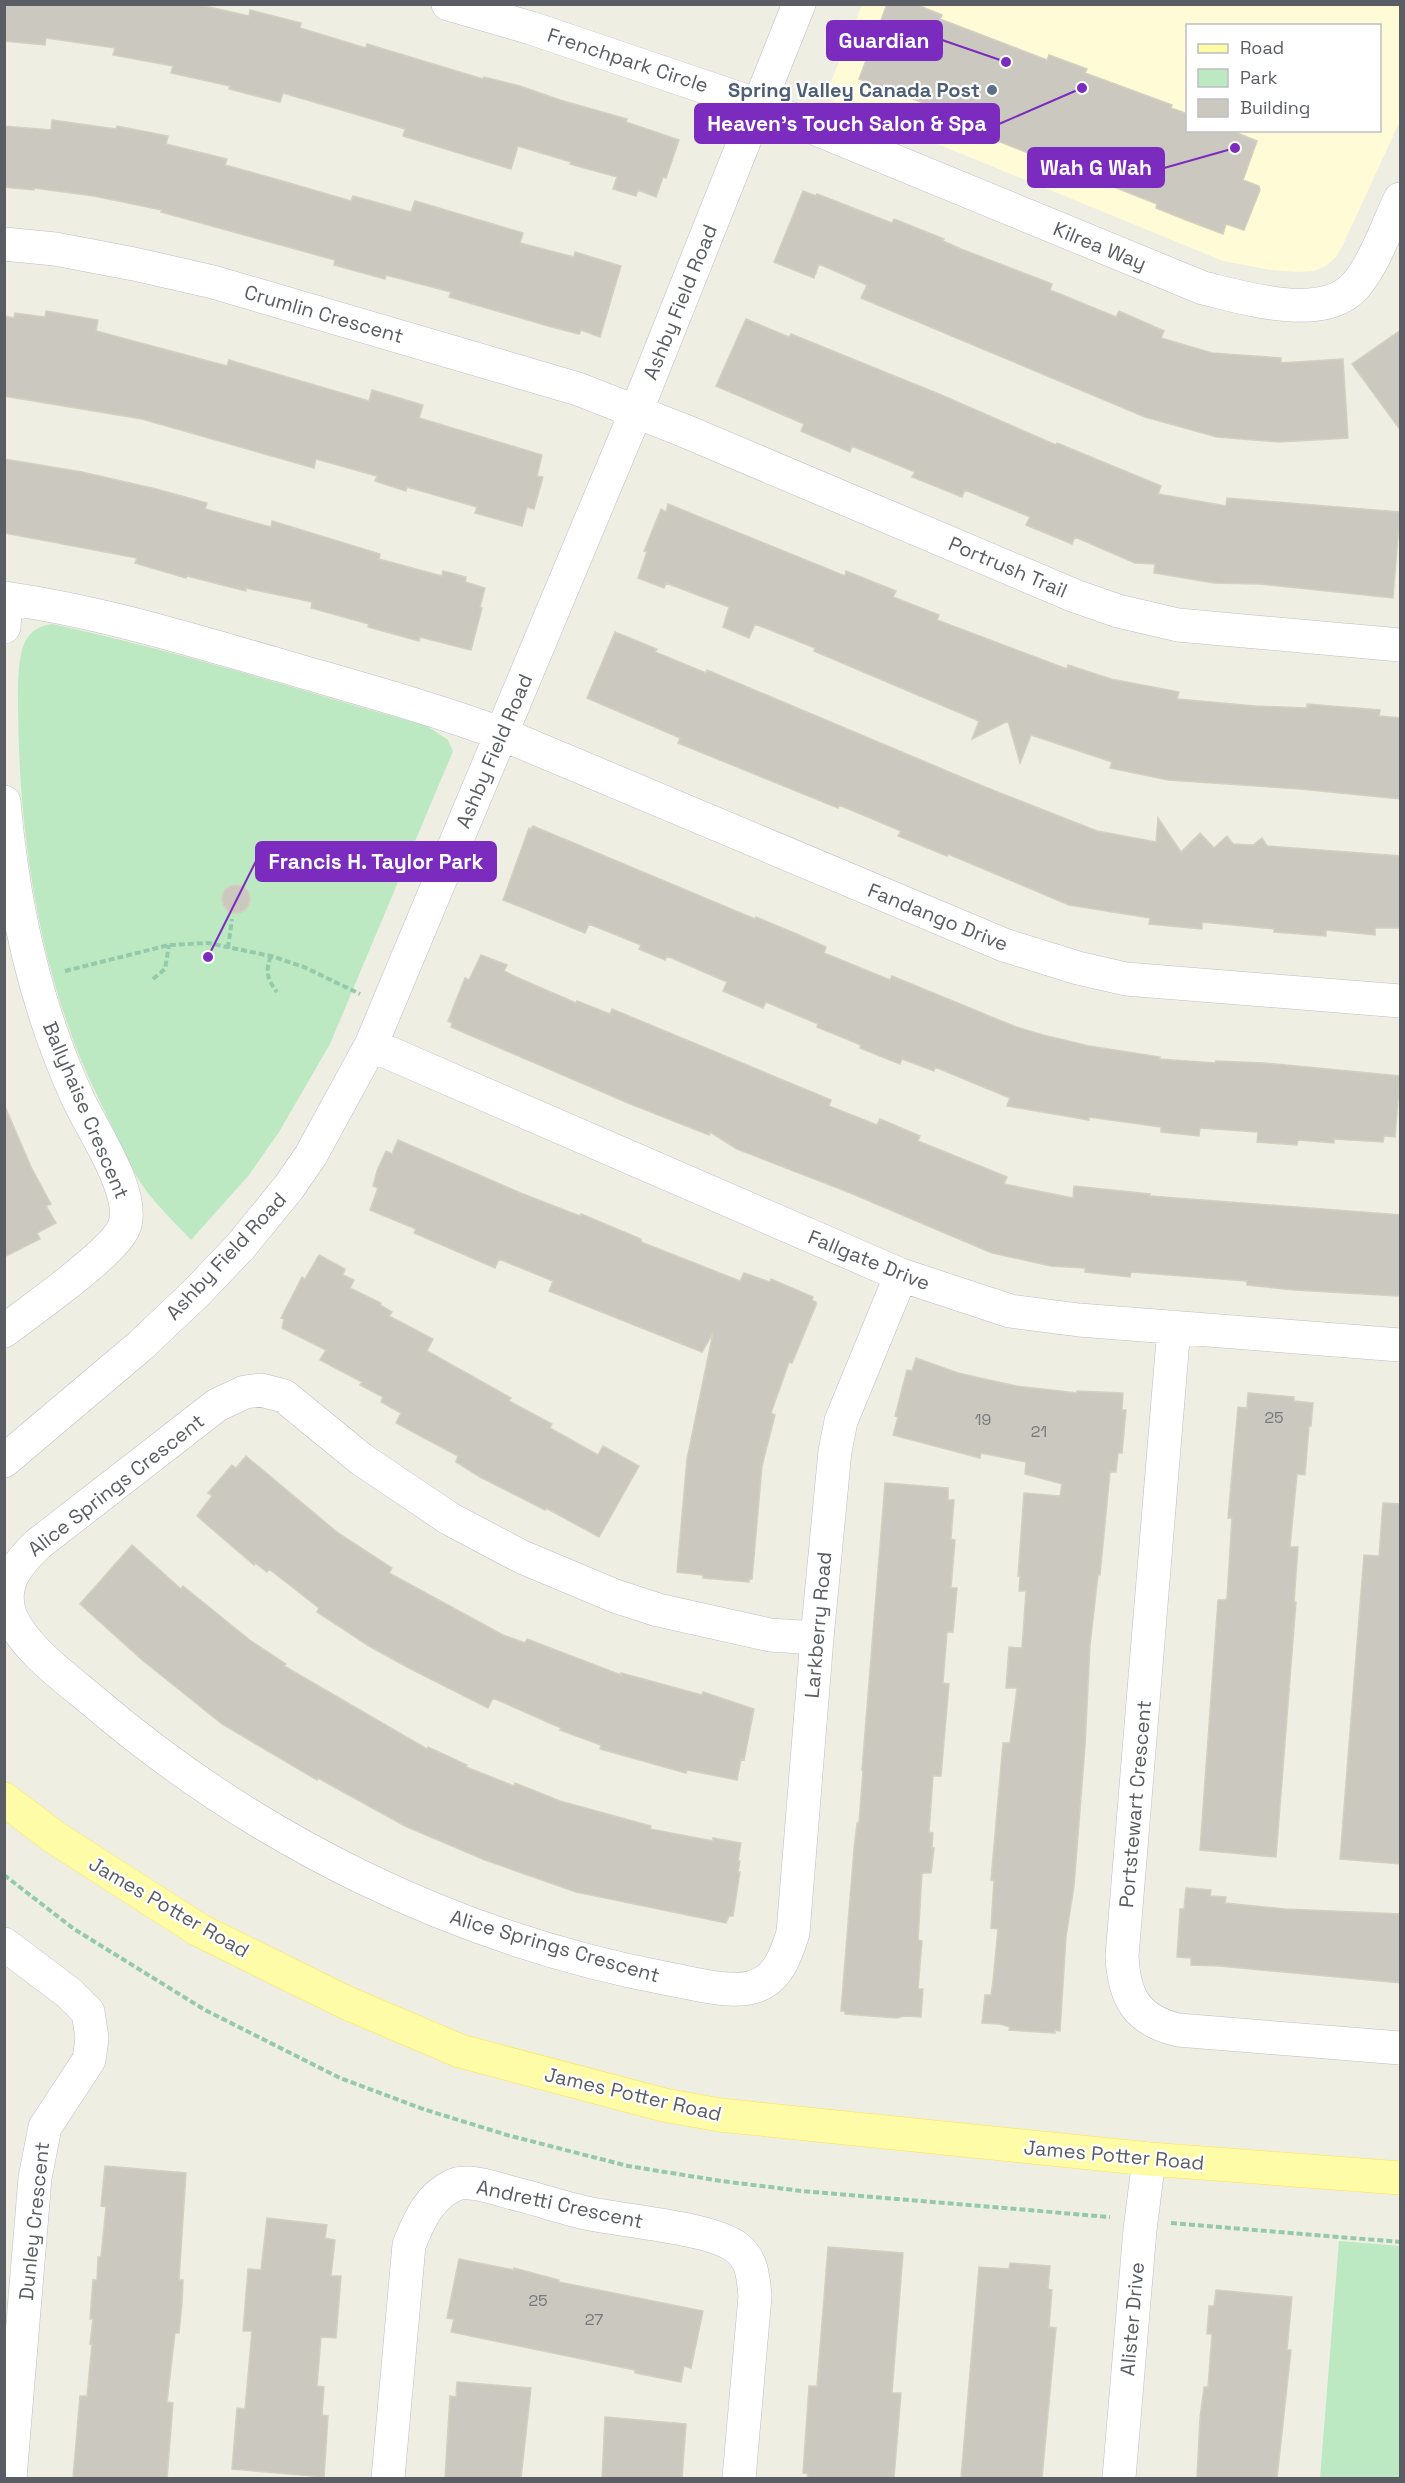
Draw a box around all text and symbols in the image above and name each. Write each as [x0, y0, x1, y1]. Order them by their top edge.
callout: Guardian [827, 21, 942, 60]
street label: Frenchpark Circle [544, 22, 712, 98]
legend [1186, 24, 1381, 132]
text: Guardian [839, 27, 929, 54]
text: Road [1240, 36, 1284, 59]
text: Park [1240, 66, 1278, 89]
place label: Spring Valley Canada Post [728, 77, 980, 103]
marker: Spring Valley Canada Post [985, 83, 999, 97]
text: Building [1240, 96, 1310, 119]
callout: Heaven's Touch Salon & Spa [695, 104, 999, 143]
text: Heaven's Touch Salon & Spa [707, 110, 987, 137]
callout: Wah G Wah [1028, 148, 1164, 187]
text: Wah G Wah [1040, 154, 1152, 181]
street label: Kilrea Way [1050, 216, 1150, 276]
street label: Ashby Field Road [637, 221, 723, 383]
street label: Crumlin Crescent [241, 279, 407, 349]
street label: Portrush Trail [945, 530, 1071, 604]
street label: Ashby Field Road [450, 670, 538, 832]
callout: Francis H. Taylor Park [256, 842, 496, 881]
text: Francis H. Taylor Park [269, 848, 484, 875]
street label: Fandango Drive [864, 877, 1012, 957]
street label: Ballyhaise Crescent [37, 1017, 135, 1203]
street label: Ashby Field Road [160, 1187, 292, 1325]
street label: Fallgate Drive [804, 1224, 934, 1296]
house number: 25 [1264, 1407, 1284, 1428]
street label: Alice Springs Crescent [22, 1408, 210, 1562]
house number: 19 [975, 1409, 991, 1430]
house number: 21 [1031, 1421, 1047, 1442]
street label: Larkberry Road [799, 1551, 837, 1699]
street label: Portstewart Crescent [1113, 1699, 1157, 1909]
street label: James Potter Road [84, 1851, 254, 1963]
street label: Alice Springs Crescent [447, 1904, 663, 1988]
street label: James Potter Road [542, 2061, 724, 2127]
street label: James Potter Road [1023, 2134, 1205, 2176]
street label: Dunley Crescent [13, 2140, 55, 2302]
street label: Andretti Crescent [474, 2174, 646, 2234]
street label: Alister Drive [1114, 2261, 1150, 2377]
house number: 25 [528, 2290, 548, 2311]
house number: 27 [585, 2309, 603, 2330]

